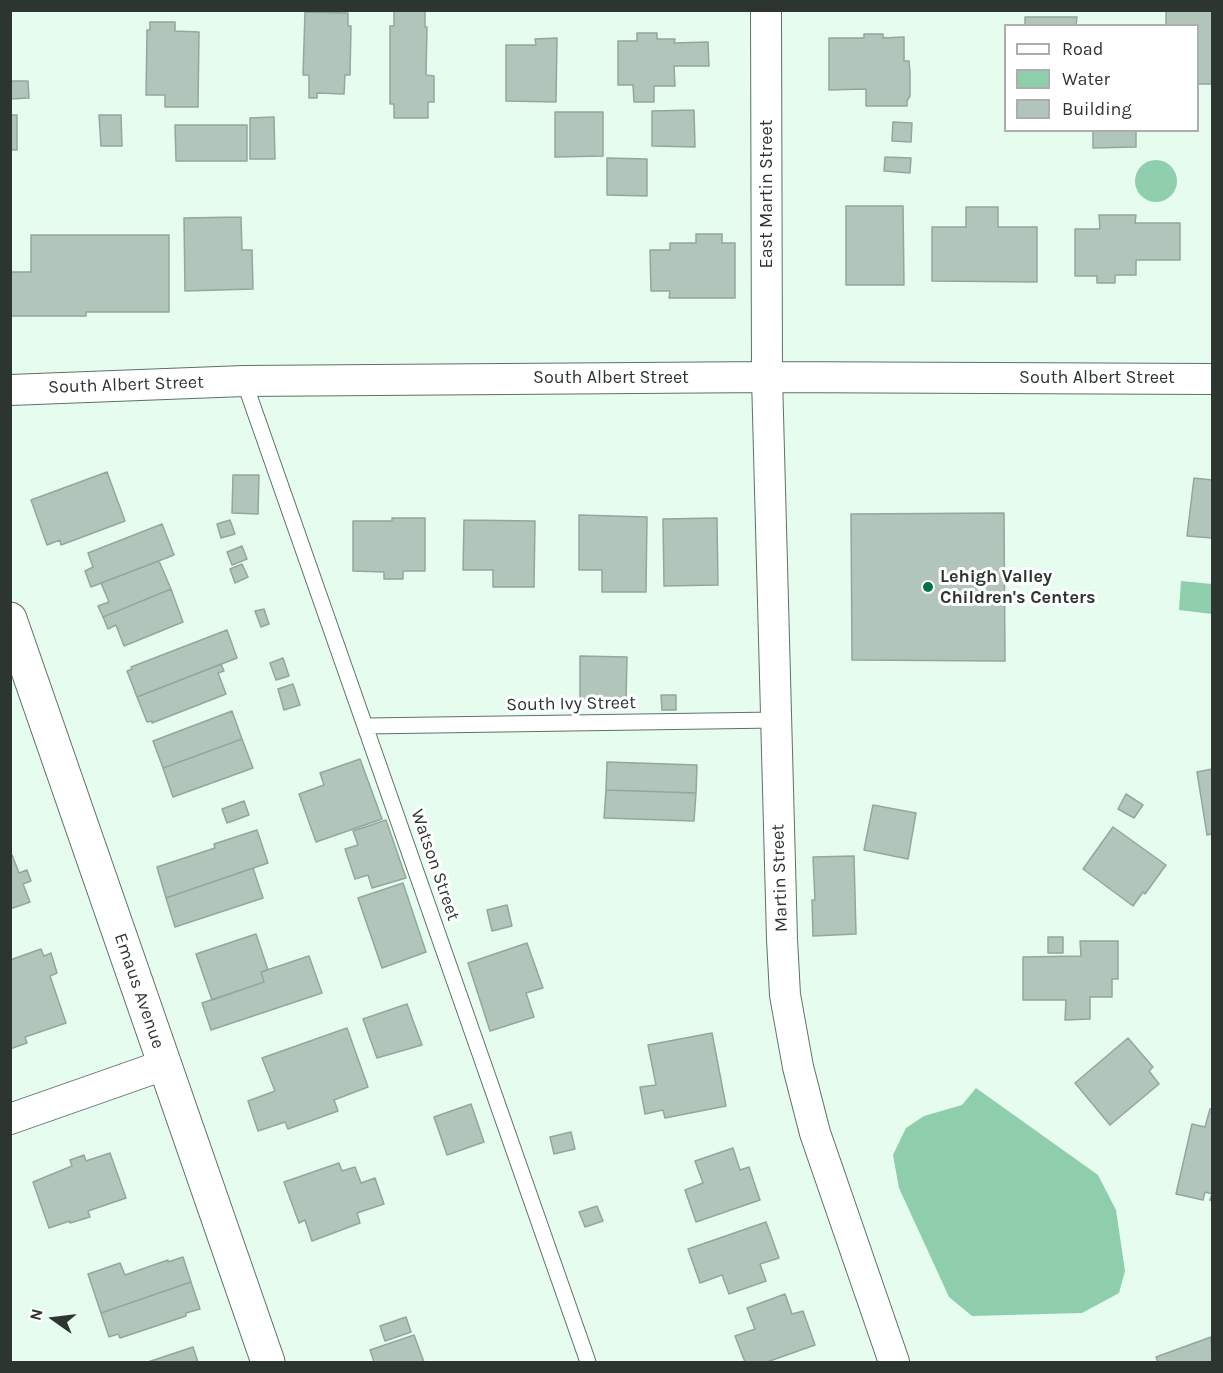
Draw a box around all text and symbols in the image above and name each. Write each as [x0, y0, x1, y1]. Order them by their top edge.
legend [1004, 24, 1199, 132]
text: Road [1062, 38, 1103, 60]
text: Water [1062, 68, 1110, 90]
text: Building [1062, 98, 1132, 120]
street label: East Martin Street [756, 120, 778, 268]
street label: South Albert Street [533, 367, 689, 389]
street label: South Albert Street [1019, 367, 1175, 389]
street label: South Albert Street [48, 371, 204, 399]
place label: Lehigh Valley Children's Centers [940, 566, 1096, 608]
marker: Lehigh Valley Children's Centers [921, 580, 935, 594]
street label: South Ivy Street [506, 692, 636, 716]
street label: Watson Street [406, 807, 464, 923]
street label: Martin Street [767, 823, 793, 933]
street label: Emaus Avenue [109, 930, 169, 1052]
north arrow [24, 1289, 84, 1349]
text: N [25, 1307, 47, 1322]

